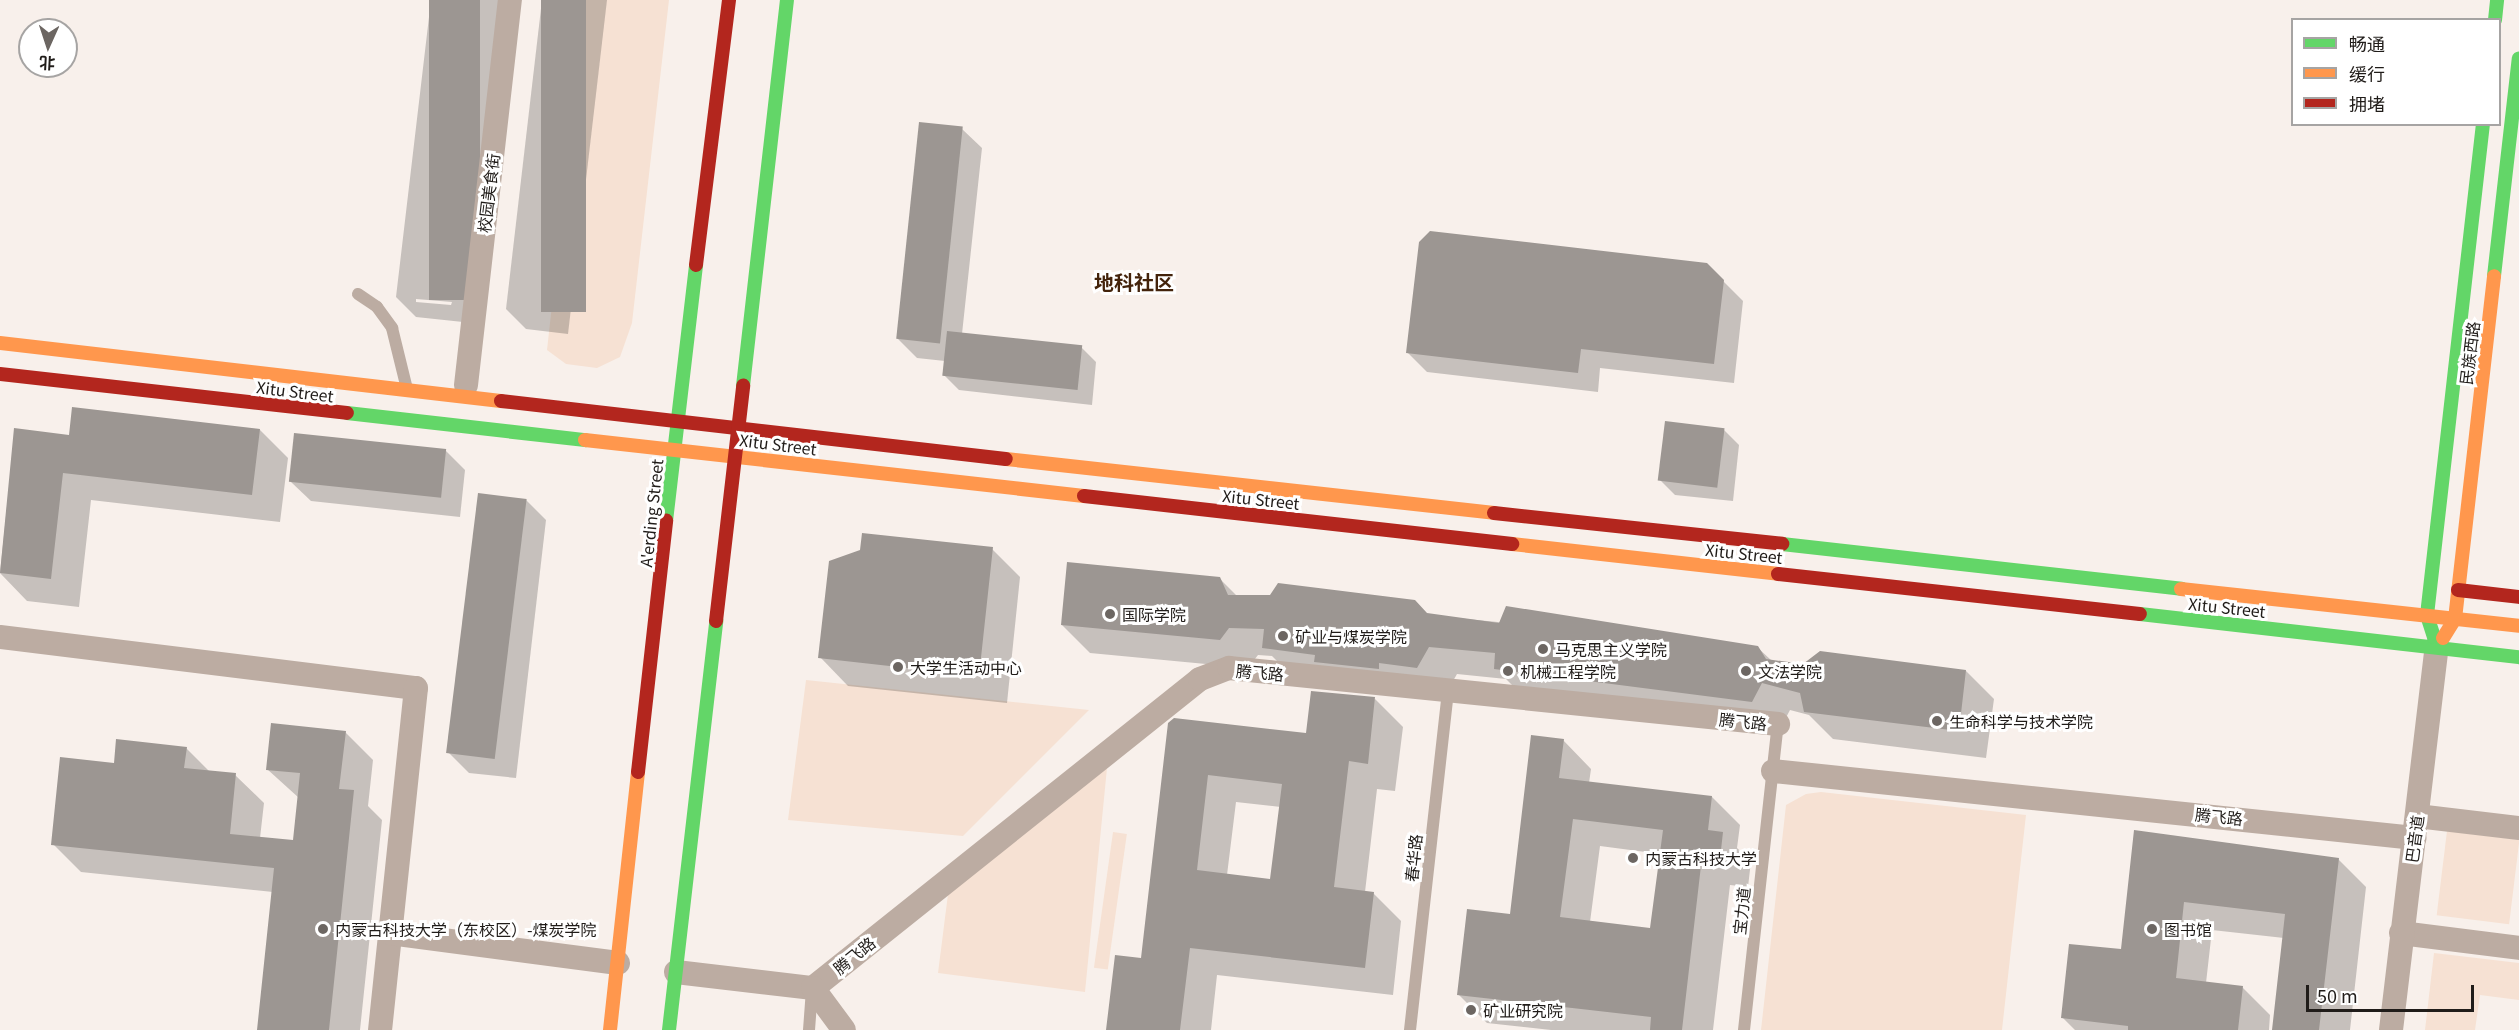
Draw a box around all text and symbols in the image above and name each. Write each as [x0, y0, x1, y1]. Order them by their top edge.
north arrow [18, 18, 78, 78]
legend [2291, 18, 2501, 126]
text: 畅通 [2349, 30, 2385, 56]
text: 北 [39, 52, 56, 76]
text: 缓行 [2349, 60, 2385, 86]
text: 拥堵 [2349, 90, 2385, 116]
street label: 校园美食街 [474, 152, 502, 234]
district label: 地科社区 [1094, 269, 1174, 293]
street label: 民族西路 [2456, 320, 2482, 386]
street label: Xitu Street [255, 377, 335, 405]
street label: Xitu Street [738, 430, 818, 458]
street label: A'erding Street [636, 458, 666, 568]
street label: Xitu Street [1221, 485, 1301, 513]
street label: Xitu Street [1704, 539, 1784, 567]
street label: Xitu Street [2187, 593, 2267, 621]
place label: 国际学院 [1122, 604, 1186, 624]
marker: 国际学院 [1103, 607, 1117, 621]
place label: 矿业与煤炭学院 [1295, 626, 1407, 646]
marker: 矿业与煤炭学院 [1276, 629, 1290, 643]
place label: 马克思主义学院 [1555, 639, 1667, 659]
marker: 马克思主义学院 [1536, 642, 1550, 656]
place label: 大学生活动中心 [910, 657, 1022, 677]
marker: 大学生活动中心 [891, 660, 905, 674]
street label: 腾飞路 [1235, 660, 1285, 684]
place label: 机械工程学院 [1520, 661, 1616, 681]
place label: 文法学院 [1758, 661, 1822, 681]
marker: 机械工程学院 [1501, 664, 1515, 678]
marker: 文法学院 [1739, 664, 1753, 678]
street label: 腾飞路 [1718, 709, 1768, 733]
place label: 生命科学与技术学院 [1949, 711, 2093, 731]
marker: 生命科学与技术学院 [1930, 714, 1944, 728]
street label: 腾飞路 [2194, 804, 2244, 828]
street label: 巴音道 [2401, 814, 2427, 864]
street label: 春华路 [1401, 833, 1425, 883]
place label: 内蒙古科技大学 [1645, 848, 1757, 868]
marker: 内蒙古科技大学 [1626, 851, 1640, 865]
street label: 宝力道 [1729, 886, 1753, 936]
place label: 内蒙古科技大学（东校区）-煤炭学院 [335, 919, 597, 939]
place label: 图书馆 [2164, 919, 2212, 939]
marker: 内蒙古科技大学（东校区）-煤炭学院 [316, 922, 330, 936]
marker: 图书馆 [2145, 922, 2159, 936]
street label: 腾飞路 [829, 932, 879, 978]
scale bar [2309, 973, 2477, 1011]
text: 50 m [2317, 982, 2358, 1008]
place label: 矿业研究院 [1483, 1000, 1563, 1020]
marker: 矿业研究院 [1464, 1003, 1478, 1017]

